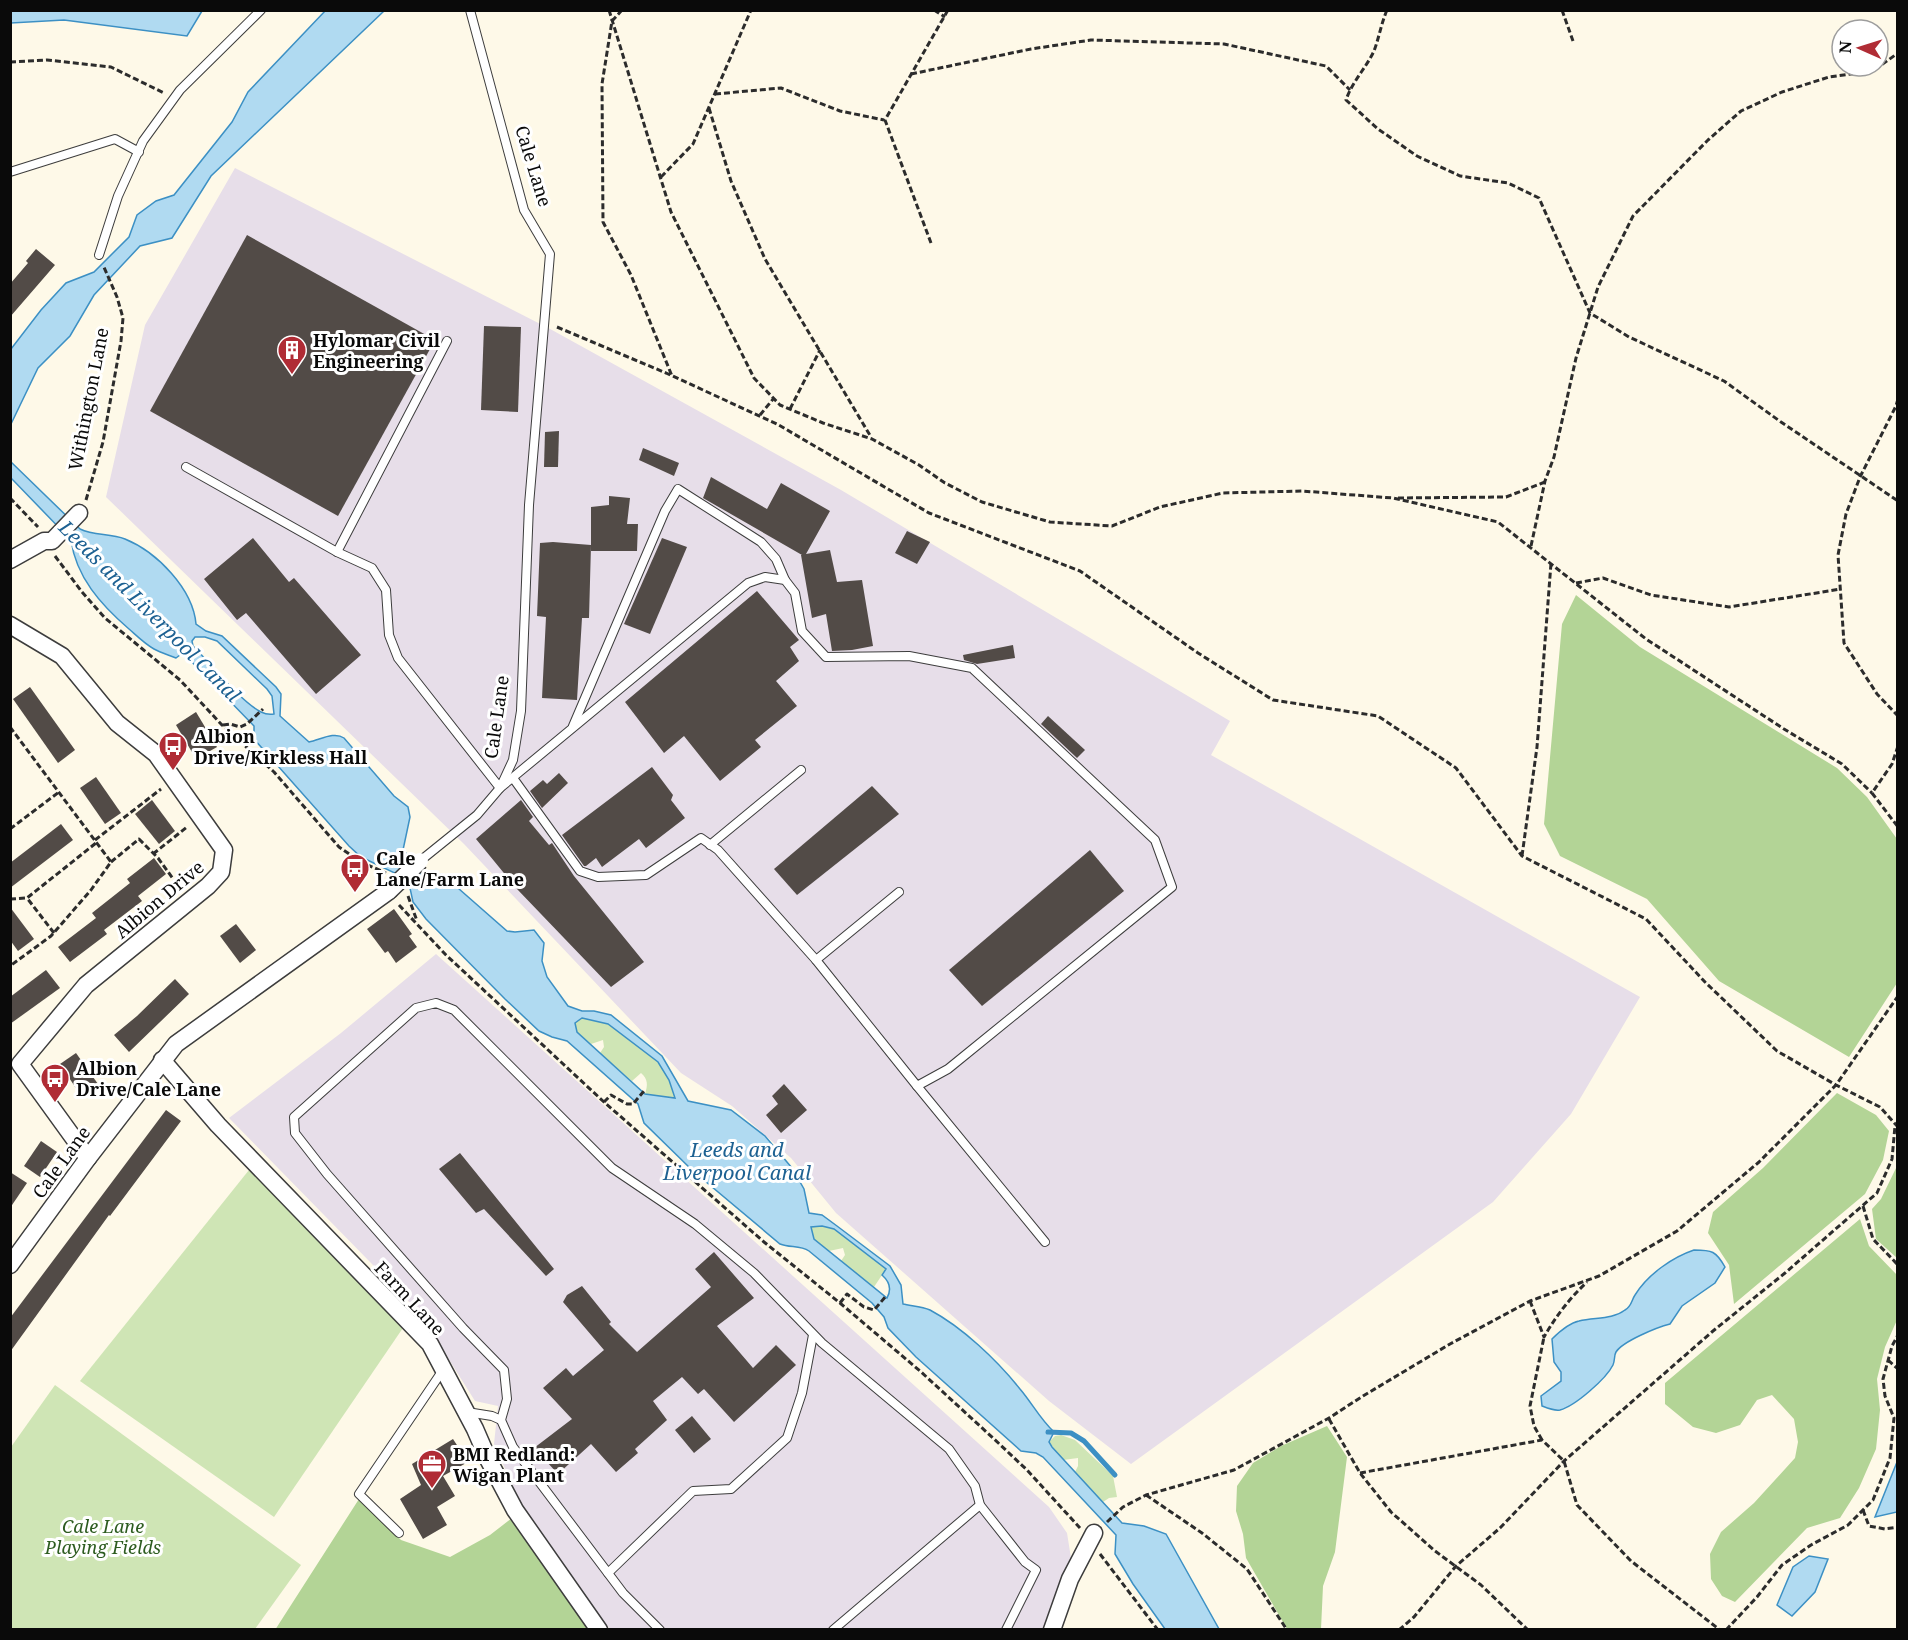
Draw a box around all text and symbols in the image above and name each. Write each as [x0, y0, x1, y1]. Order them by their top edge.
north arrow [1830, 18, 1890, 78]
text: N [1834, 40, 1856, 54]
street label: Cale Lane [510, 122, 558, 210]
street label: Withington Lane [62, 326, 114, 472]
place label: Hylomar Civil Engineering [313, 328, 441, 373]
building icon: Hylomar Civil Engineering [276, 334, 308, 376]
water label: Leeds and Liverpool Canal [53, 514, 247, 708]
street label: Cale Lane [478, 674, 514, 760]
place label: Albion Drive/Kirkless Hall [194, 724, 368, 769]
bus stop icon: Albion Drive/Kirkless Hall [157, 730, 189, 772]
place label: Cale Lane/Farm Lane [376, 846, 524, 891]
bus stop icon: Cale Lane/Farm Lane [339, 852, 371, 894]
street label: Albion Drive [109, 855, 209, 943]
place label: Albion Drive/Cale Lane [76, 1056, 221, 1101]
bus stop icon: Albion Drive/Cale Lane [39, 1062, 71, 1104]
street label: Cale Lane [27, 1121, 95, 1203]
water label: Leeds and Liverpool Canal [662, 1136, 811, 1186]
street label: Farm Lane [370, 1256, 450, 1340]
place label: BMI Redland: Wigan Plant [453, 1442, 575, 1487]
office icon: BMI Redland: Wigan Plant [416, 1448, 448, 1490]
park label: Cale Lane Playing Fields [44, 1514, 161, 1559]

